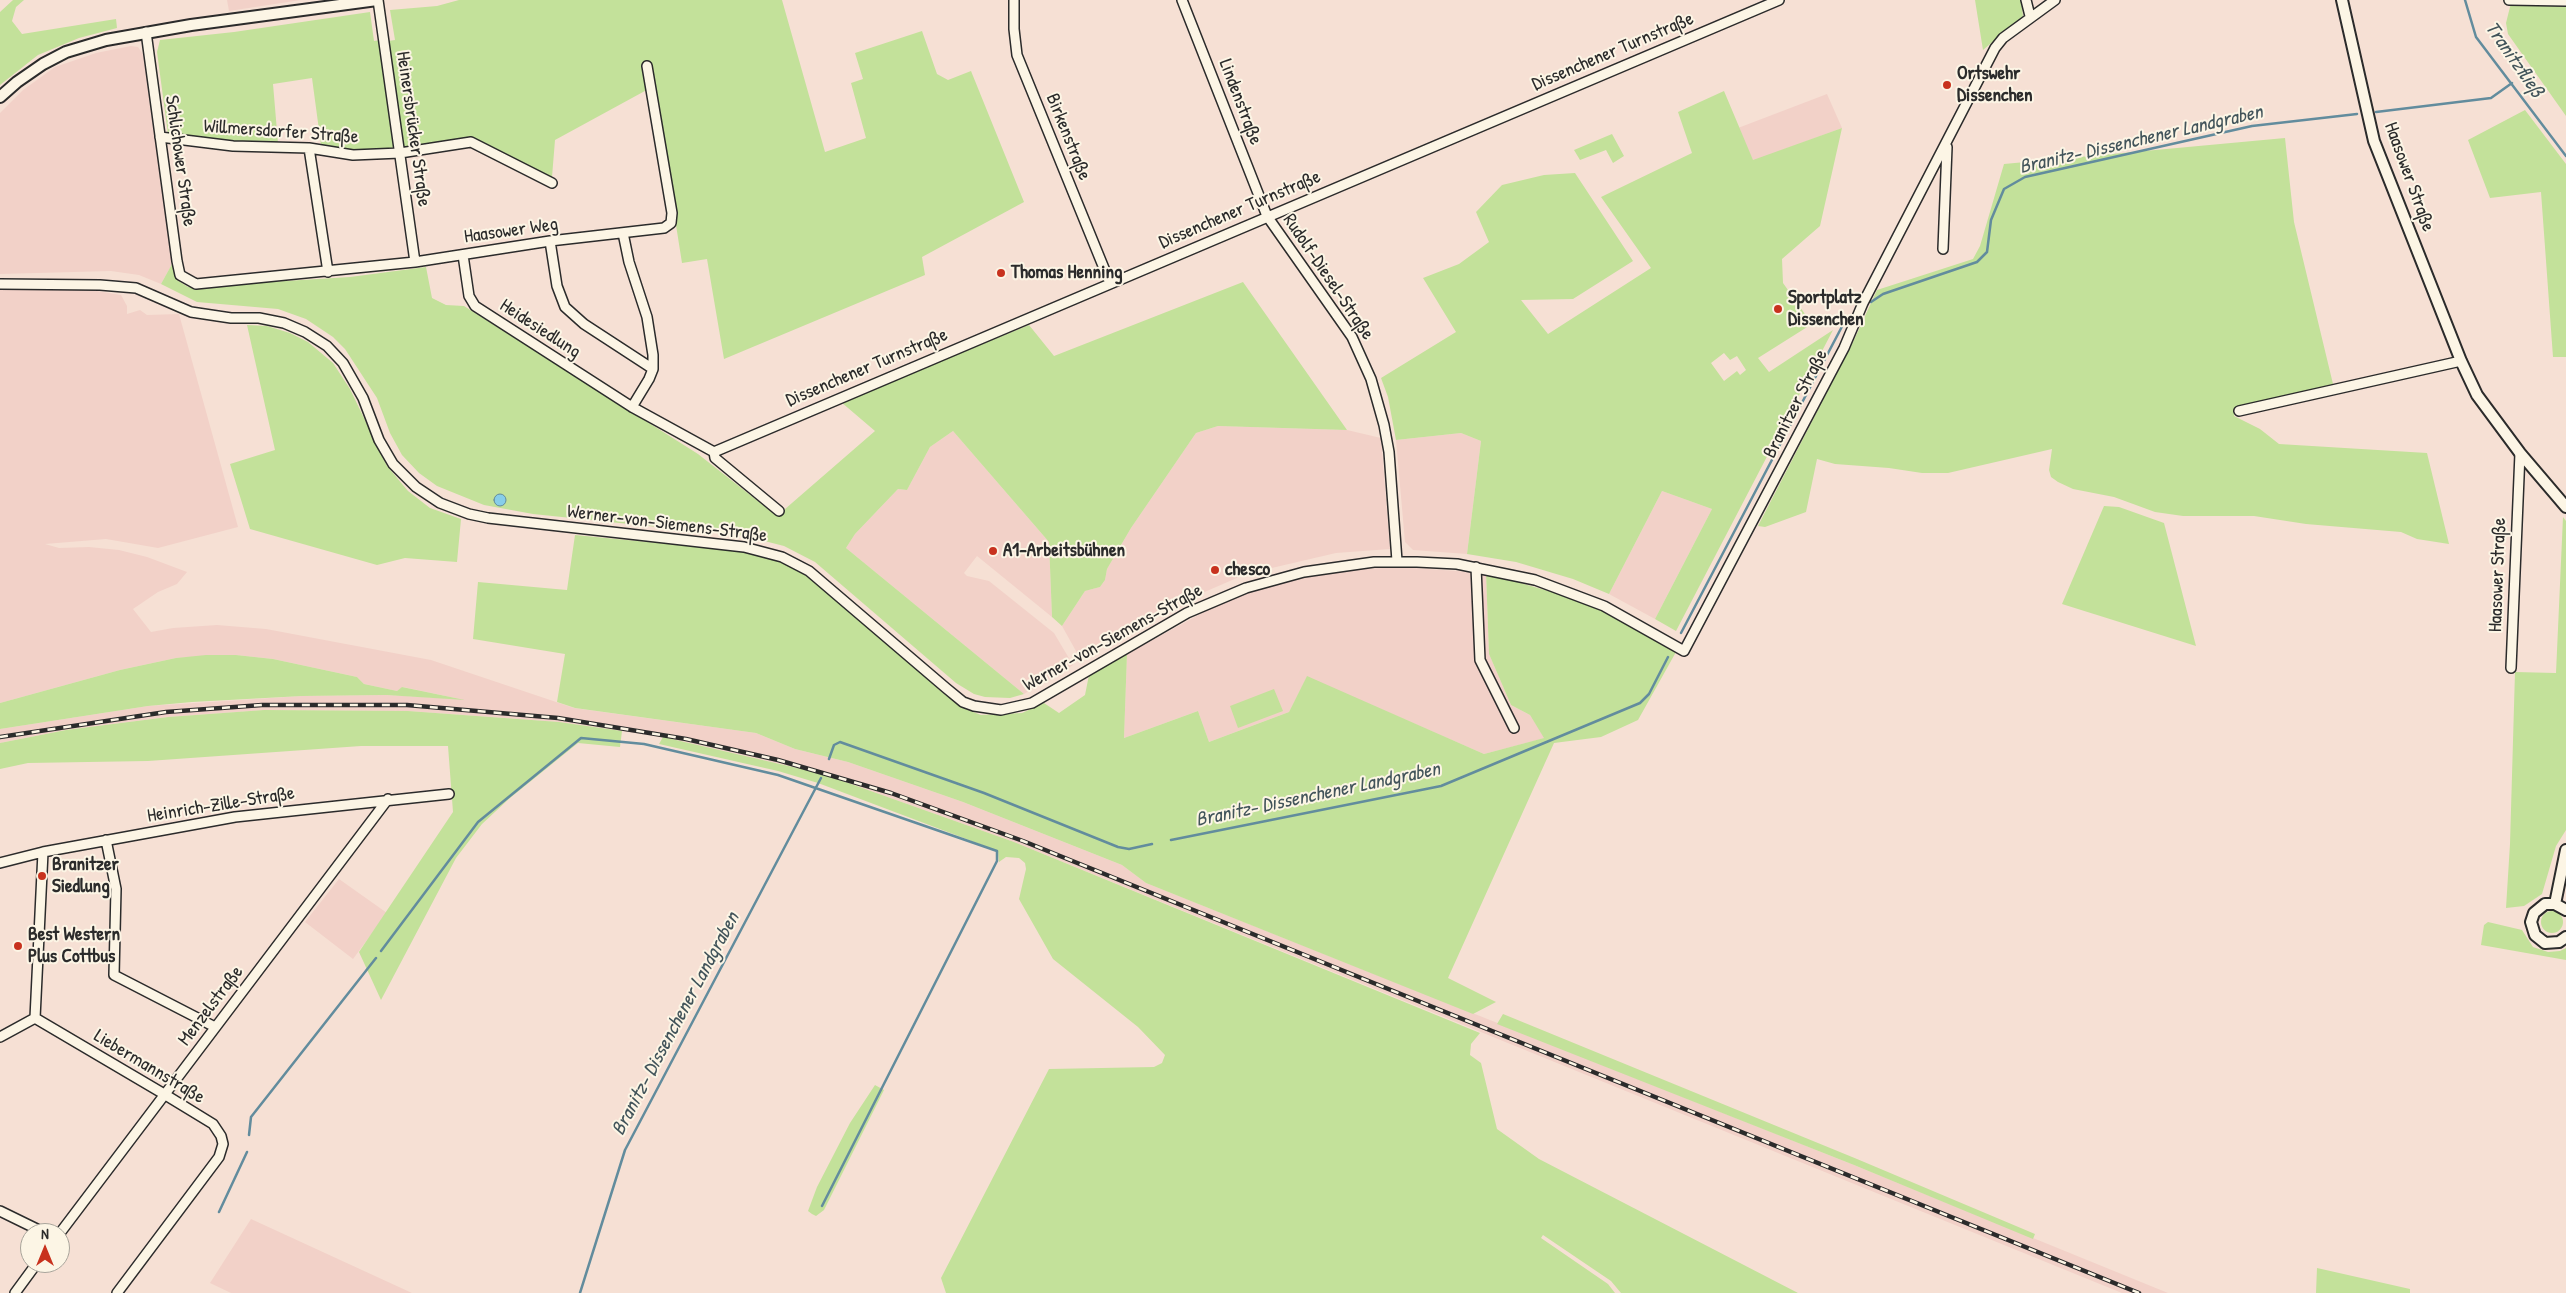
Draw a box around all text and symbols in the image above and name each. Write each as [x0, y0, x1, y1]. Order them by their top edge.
street label: Dissenchener Turnstraße [1529, 8, 1697, 96]
water label: Tranitzfließ [2479, 17, 2549, 103]
street label: Heinersbrücker Straße [391, 50, 435, 208]
street label: Lindenstraße [1213, 56, 1267, 148]
place label: Ortswehr Dissenchen [1957, 63, 2033, 107]
marker: Ortswehr Dissenchen [1941, 79, 1953, 91]
street label: Birkenstraße [1040, 90, 1096, 184]
street label: Schlichower Straße [160, 94, 200, 228]
water label: Branitz- Dissenchener Landgraben [2017, 100, 2265, 180]
street label: Willmersdorfer Straße [203, 115, 359, 149]
street label: Haasower Straße [2379, 119, 2439, 235]
street label: Dissenchener Turnstraße [1156, 166, 1324, 254]
street label: Rudolf-Diesel-Straße [1277, 210, 1379, 344]
street label: Haasower Weg [463, 213, 559, 249]
place label: Thomas Henning [1011, 262, 1123, 284]
marker: Thomas Henning [995, 267, 1007, 279]
place label: Sportplatz Dissenchen [1788, 287, 1864, 331]
street label: Heidesiedlung [495, 294, 585, 364]
marker: Sportplatz Dissenchen [1772, 303, 1784, 315]
street label: Dissenchener Turnstraße [783, 324, 951, 412]
street label: Branitzer Straße [1759, 346, 1833, 462]
street label: Werner-von-Siemens-Straße [566, 500, 768, 548]
street label: Haasower Straße [2485, 517, 2511, 633]
place label: A1-Arbeitsbühnen [1003, 540, 1125, 562]
marker: A1-Arbeitsbühnen [987, 545, 999, 557]
place label: chesco [1225, 559, 1270, 581]
marker: chesco [1209, 564, 1221, 576]
street label: Werner-von-Siemens-Straße [1019, 579, 1207, 697]
water label: Branitz- Dissenchener Landgraben [1194, 757, 1442, 833]
street label: Heinrich-Zille-Straße [146, 782, 296, 828]
place label: Branitzer Siedlung [52, 854, 119, 898]
marker: Branitzer Siedlung [36, 870, 48, 882]
water label: Branitz- Dissenchener Landgraben [607, 908, 745, 1140]
place label: Best Western Plus Cottbus [28, 924, 120, 968]
marker: Best Western Plus Cottbus [12, 940, 24, 952]
street label: Menzelstraße [173, 961, 249, 1051]
street label: Liebermannstraße [89, 1025, 209, 1109]
north arrow [20, 1223, 70, 1273]
text: N [41, 1224, 49, 1243]

